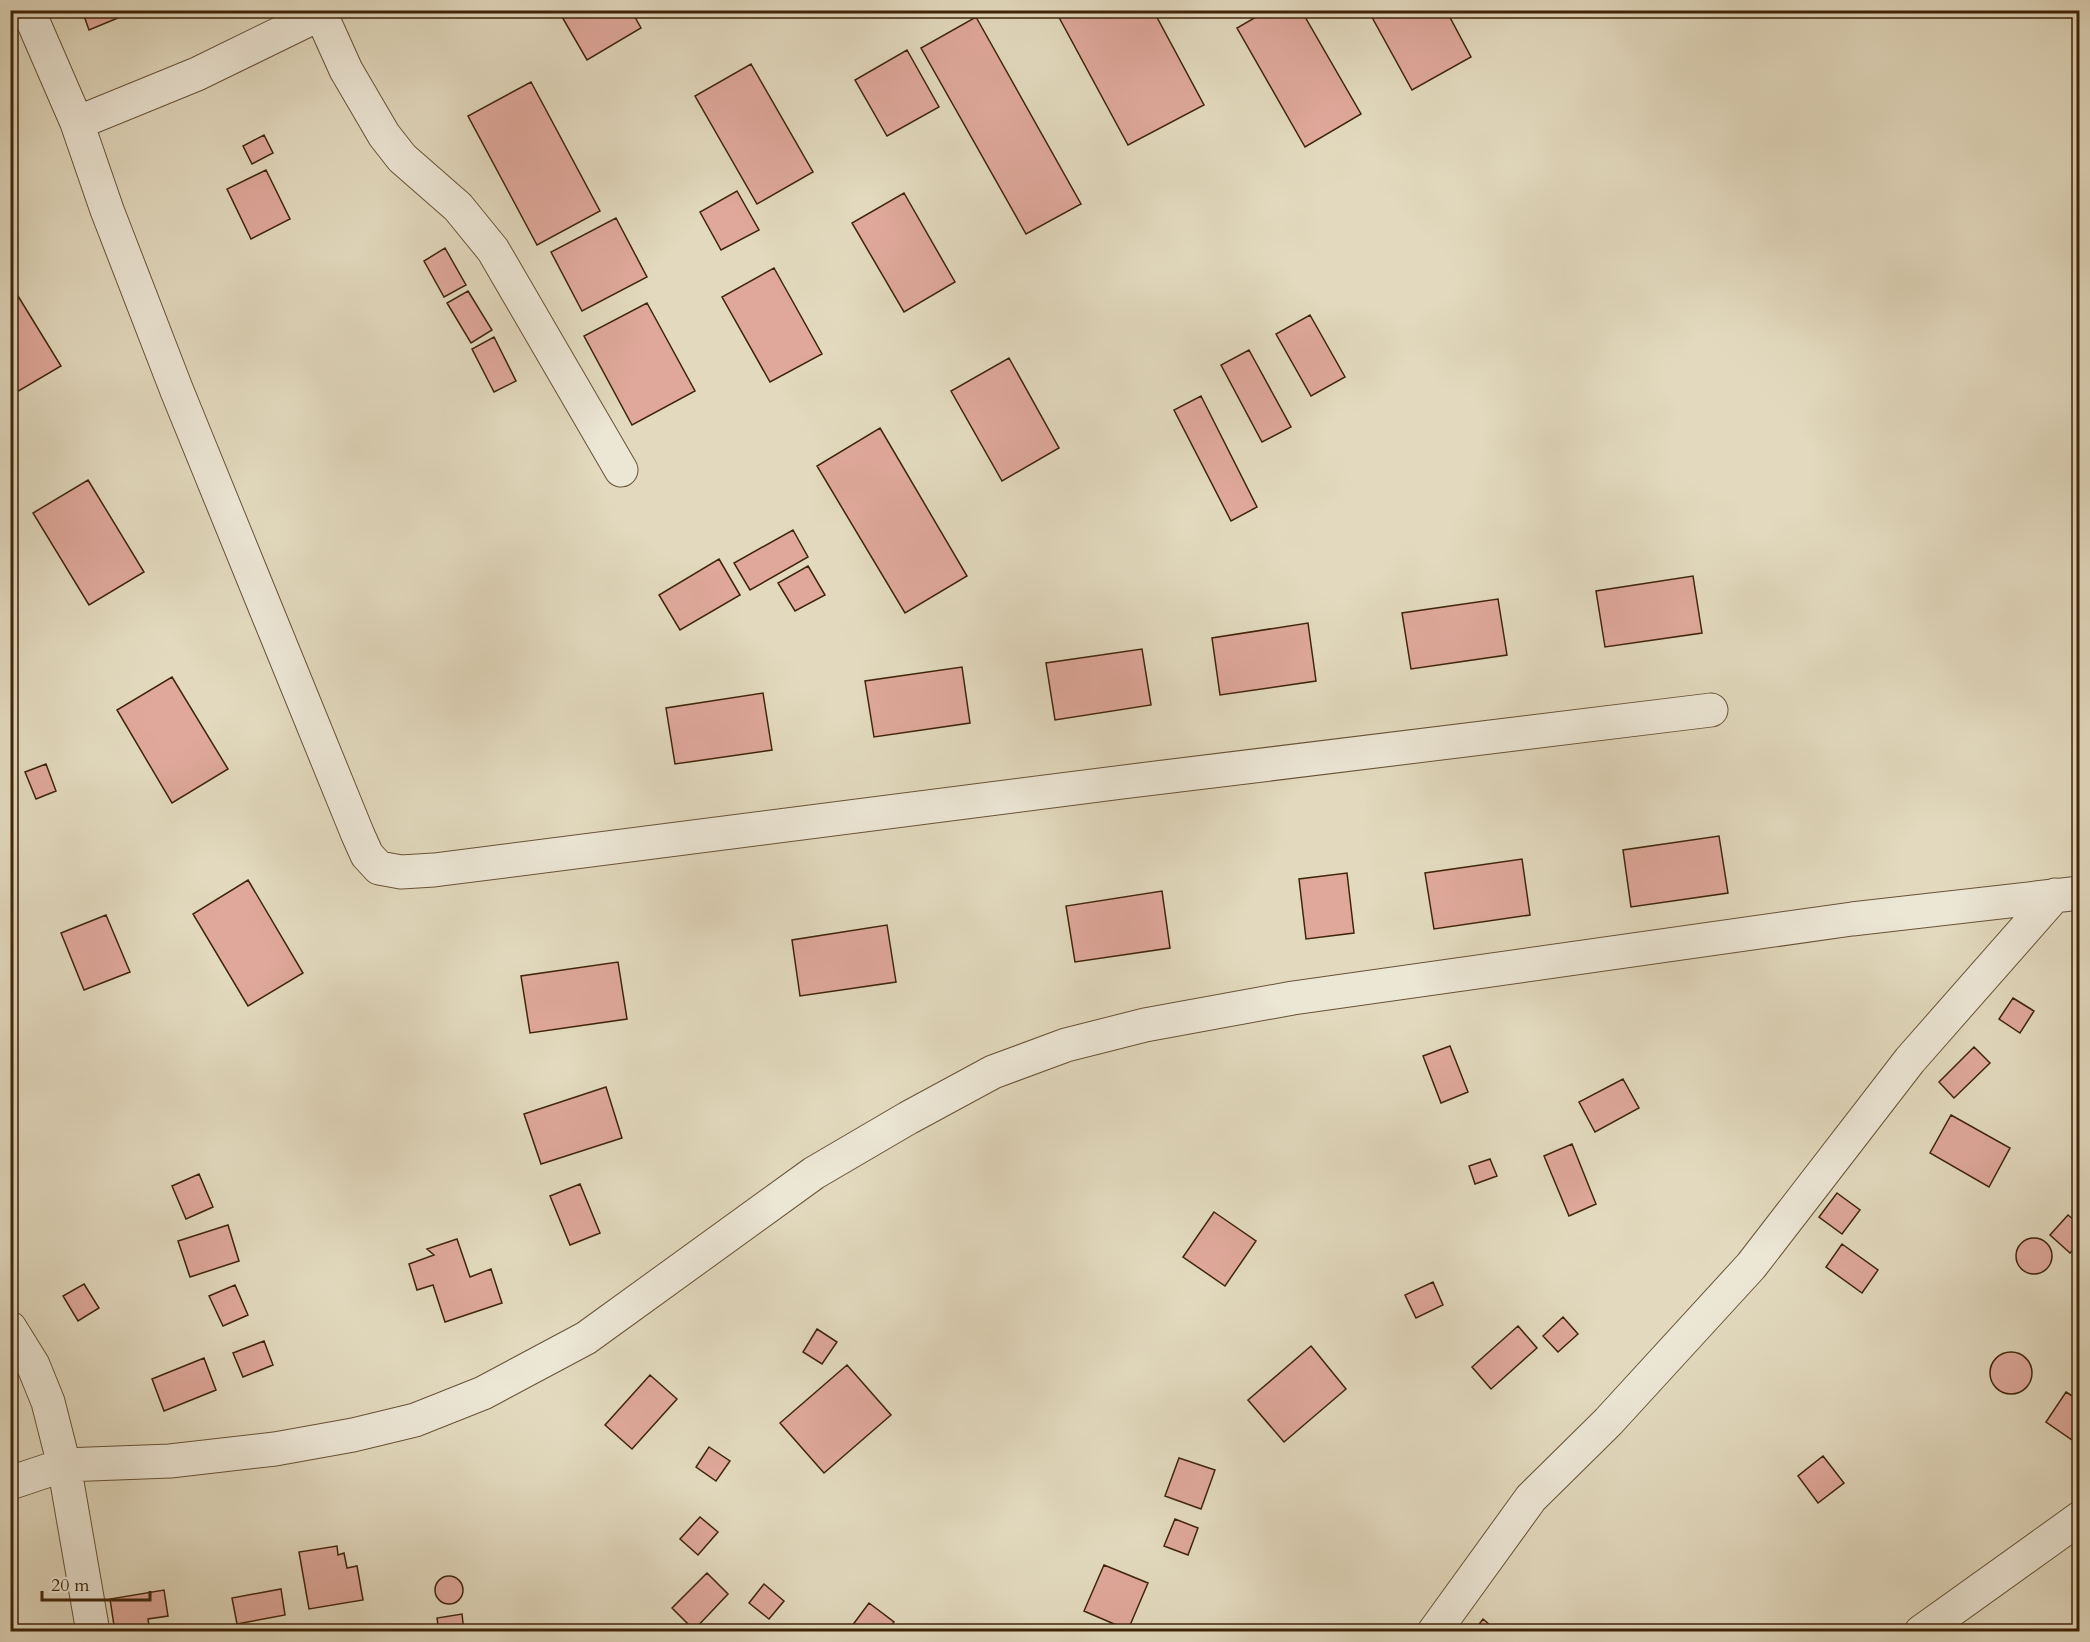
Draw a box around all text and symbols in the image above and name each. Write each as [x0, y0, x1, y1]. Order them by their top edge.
scale bar [42, 1564, 150, 1602]
text: 20 m [51, 1573, 90, 1598]

